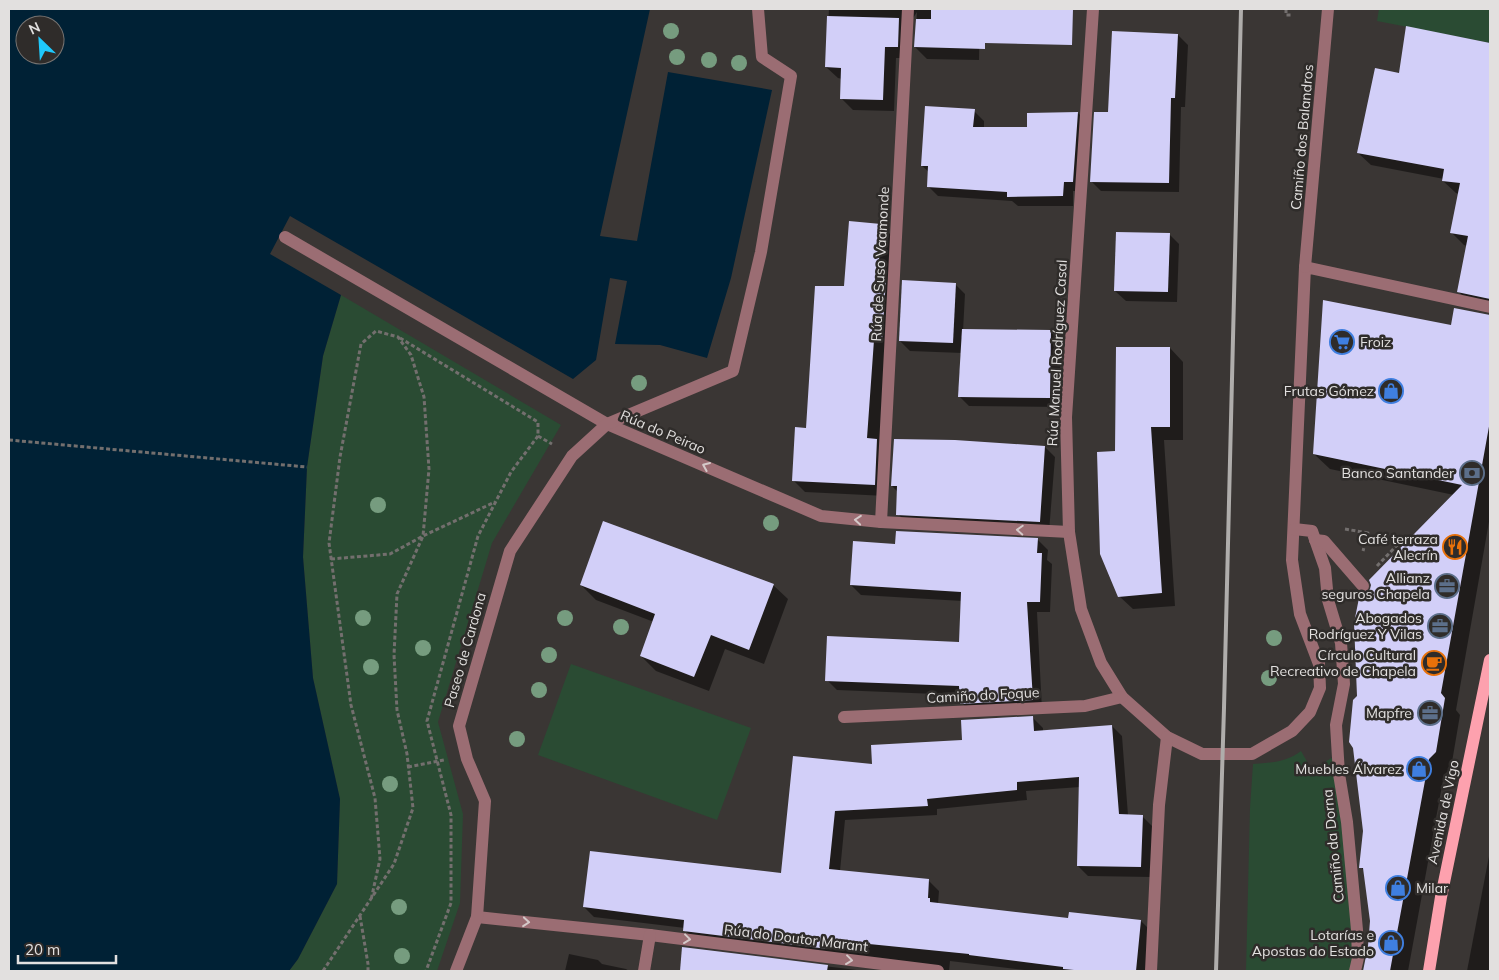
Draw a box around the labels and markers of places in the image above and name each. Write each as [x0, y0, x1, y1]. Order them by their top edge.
supermarket icon: Froiz [1329, 329, 1355, 355]
place label: Froiz [1360, 333, 1391, 351]
shop icon: Frutas Gómez [1378, 378, 1404, 404]
place label: Frutas Gómez [1284, 382, 1374, 400]
bank icon: Banco Santander [1459, 460, 1485, 486]
place label: Banco Santander [1342, 464, 1455, 482]
place label: Café terraza Alecrín [1358, 530, 1438, 564]
restaurant icon: Café terraza Alecrín [1442, 534, 1468, 560]
place label: Allianz seguros Chapela [1321, 569, 1430, 603]
office icon: Allianz seguros Chapela [1434, 573, 1460, 599]
place label: Abogados Rodríguez Y Vilas [1309, 609, 1422, 643]
office icon: Abogados Rodríguez Y Vilas [1427, 613, 1453, 639]
place label: Círculo Cultural Recreativo de Chapela [1270, 646, 1416, 680]
cafe icon: Círculo Cultural Recreativo de Chapela [1421, 650, 1447, 676]
office icon: Mapfre [1417, 700, 1443, 726]
place label: Mapfre [1366, 704, 1412, 722]
shop icon: Muebles Álvarez [1406, 756, 1432, 782]
place label: Muebles Álvarez [1295, 760, 1402, 778]
shop icon: Milar [1385, 875, 1411, 901]
place label: Milar [1416, 879, 1449, 897]
place label: Lotarías e Apostas do Estado [1252, 926, 1374, 960]
shop icon: Lotarías e Apostas do Estado [1378, 930, 1404, 956]

